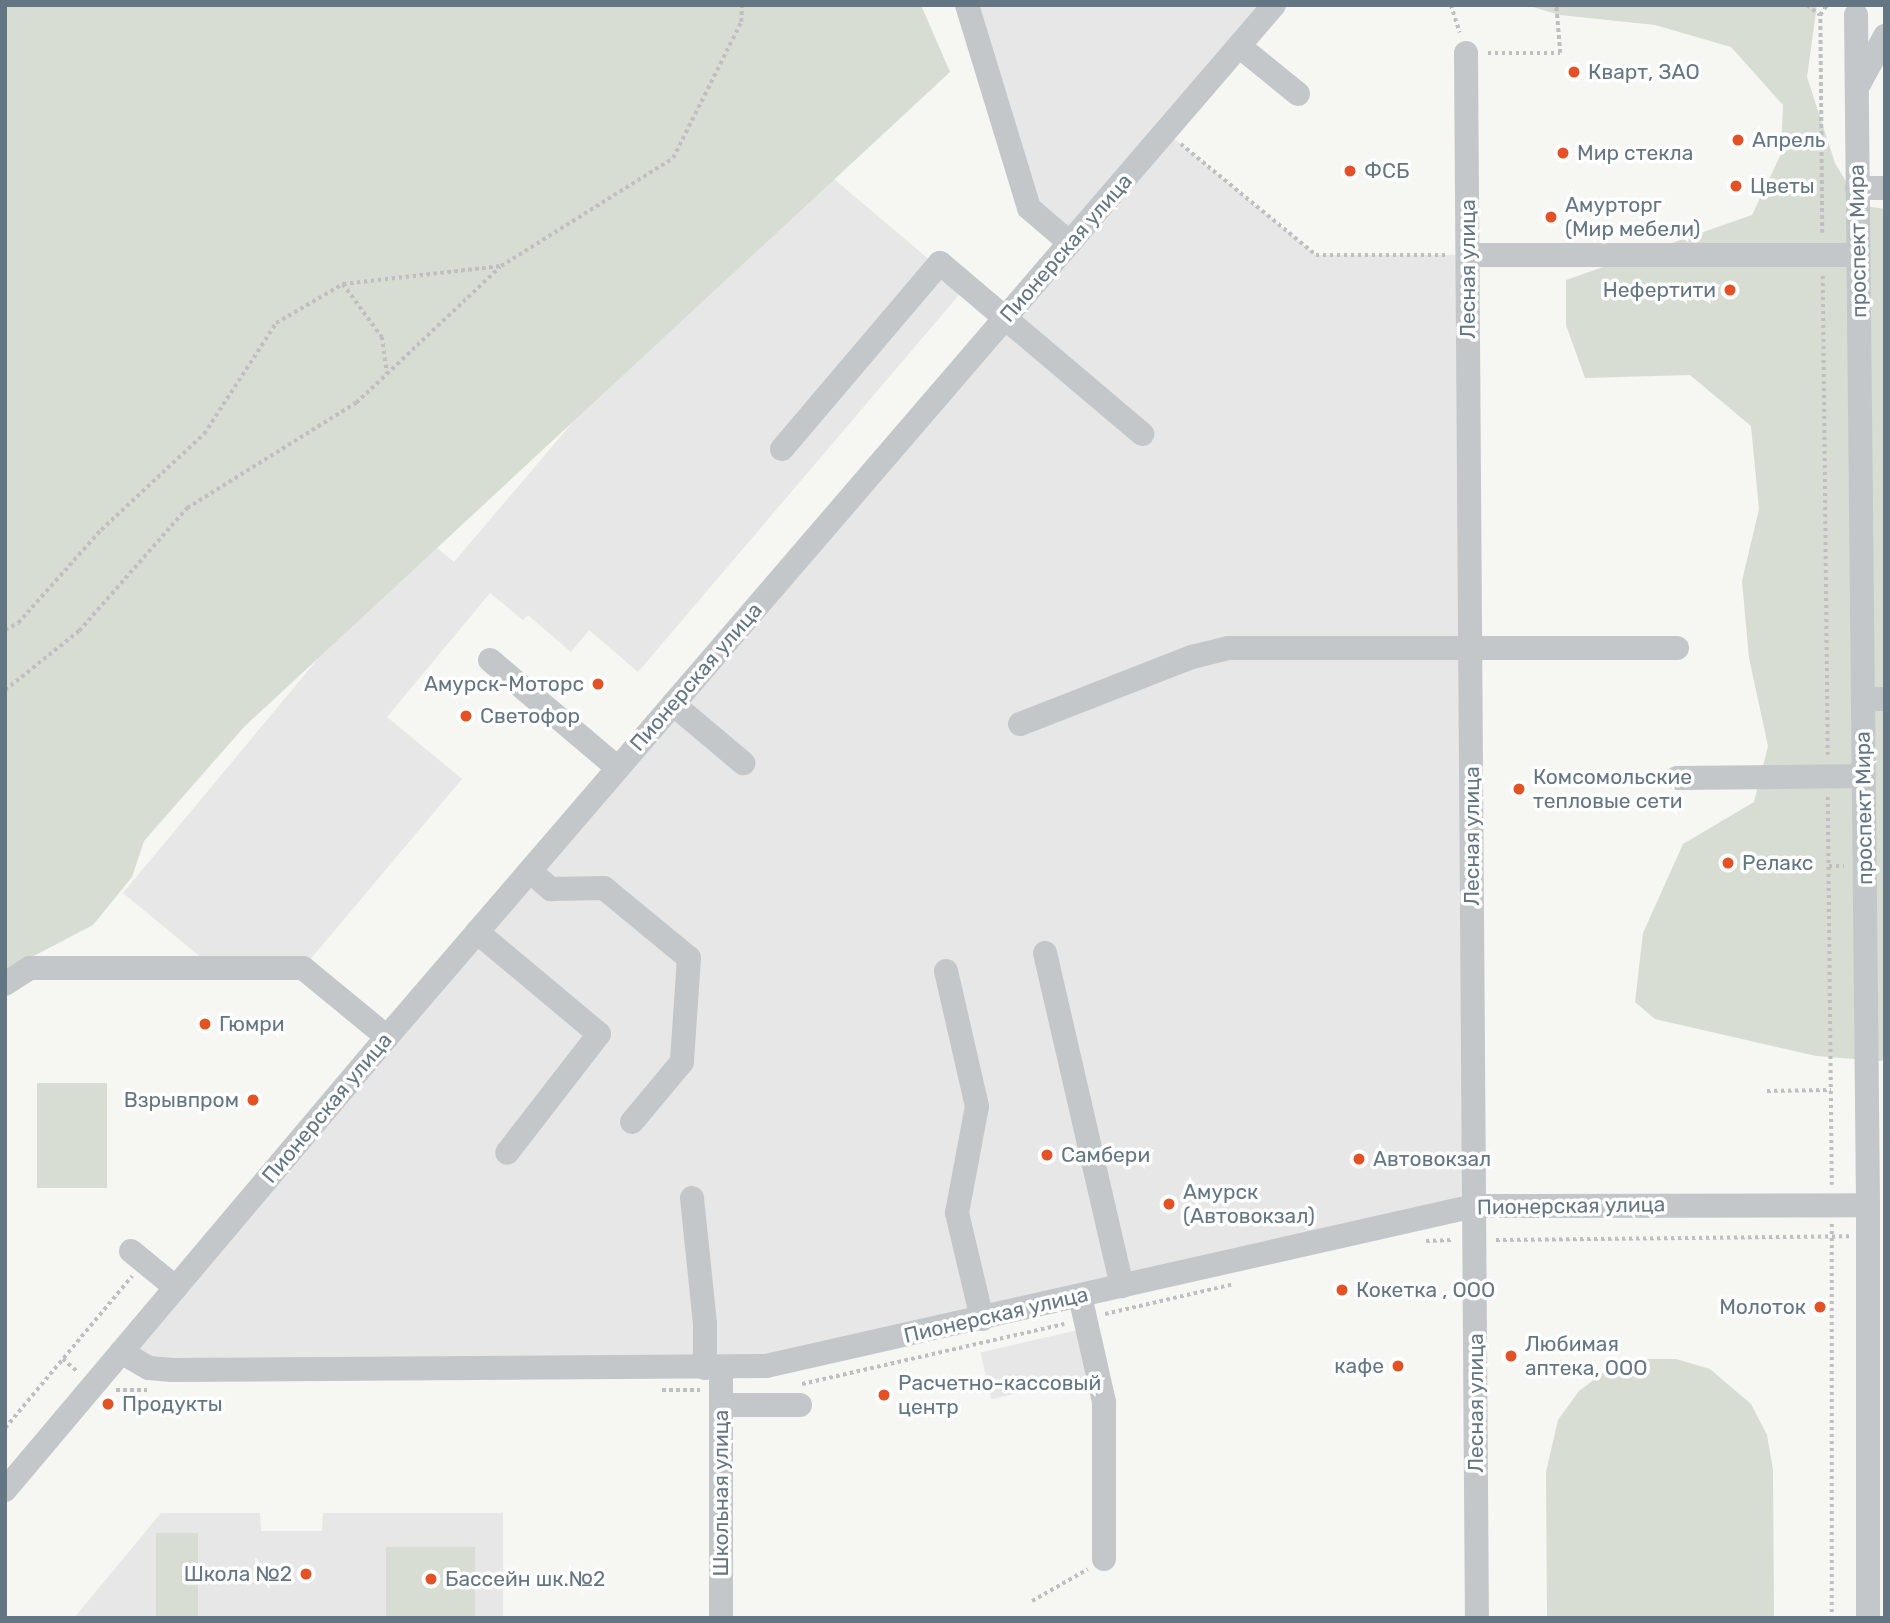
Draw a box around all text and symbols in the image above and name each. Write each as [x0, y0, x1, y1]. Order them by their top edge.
place label: Кварт, ЗАО [1588, 59, 1700, 85]
marker: Кварт, ЗАО [1566, 64, 1582, 80]
place label: Апрель [1752, 127, 1825, 153]
marker: Апрель [1730, 132, 1746, 148]
place label: Мир стекла [1577, 140, 1693, 166]
marker: Мир стекла [1555, 145, 1571, 161]
place label: ФСБ [1364, 158, 1409, 184]
marker: ФСБ [1342, 163, 1358, 179]
street label: проспект Мира [1844, 164, 1872, 318]
street label: Пионерская улица [995, 169, 1137, 327]
place label: Цветы [1750, 173, 1815, 199]
marker: Цветы [1728, 178, 1744, 194]
place label: Амурторг (Мир мебели) [1565, 192, 1700, 242]
street label: Лесная улица [1455, 199, 1481, 339]
marker: Амурторг (Мир мебели) [1543, 209, 1559, 225]
place label: Нефертити [1603, 277, 1716, 303]
marker: Нефертити [1722, 282, 1738, 298]
street label: Пионерская улица [625, 598, 767, 756]
place label: Амурск-Моторс [424, 671, 584, 697]
marker: Амурск-Моторс [590, 676, 606, 692]
place label: Светофор [480, 703, 580, 729]
marker: Светофор [458, 708, 474, 724]
street label: проспект Мира [1850, 731, 1878, 885]
place label: Комсомольские тепловые сети [1533, 764, 1692, 814]
street label: Лесная улица [1459, 766, 1485, 906]
marker: Комсомольские тепловые сети [1511, 781, 1527, 797]
place label: Релакс [1742, 850, 1813, 876]
marker: Релакс [1720, 855, 1736, 871]
place label: Гюмри [219, 1011, 285, 1037]
marker: Гюмри [197, 1016, 213, 1032]
street label: Пионерская улица [257, 1028, 397, 1188]
place label: Взрывпром [124, 1087, 239, 1113]
marker: Взрывпром [245, 1092, 261, 1108]
place label: Самбери [1061, 1142, 1150, 1168]
place label: Автовокзал [1373, 1146, 1491, 1172]
marker: Самбери [1039, 1147, 1055, 1163]
marker: Автовокзал [1351, 1151, 1367, 1167]
place label: Амурск (Автовокзал) [1183, 1179, 1315, 1229]
street label: Пионерская улица [1477, 1192, 1665, 1220]
marker: Амурск (Автовокзал) [1161, 1196, 1177, 1212]
place label: Кокетка , ООО [1356, 1277, 1495, 1303]
street label: Пионерская улица [901, 1282, 1091, 1348]
marker: Кокетка , ООО [1334, 1282, 1350, 1298]
place label: Молоток [1719, 1294, 1806, 1320]
marker: Молоток [1812, 1299, 1828, 1315]
place label: Любимая аптека, ООО [1525, 1331, 1647, 1381]
street label: Лесная улица [1463, 1333, 1489, 1473]
marker: Любимая аптека, ООО [1503, 1348, 1519, 1364]
place label: кафе [1334, 1353, 1384, 1379]
marker: кафе [1390, 1358, 1406, 1374]
place label: Расчетно-кассовый центр [898, 1370, 1101, 1420]
marker: Расчетно-кассовый центр [876, 1387, 892, 1403]
place label: Продукты [122, 1391, 223, 1417]
marker: Продукты [100, 1396, 116, 1412]
street label: Школьная улица [708, 1410, 734, 1576]
place label: Школа №2 [184, 1561, 292, 1587]
marker: Школа №2 [298, 1566, 314, 1582]
place label: Бассейн шк.№2 [445, 1566, 605, 1592]
marker: Бассейн шк.№2 [423, 1571, 439, 1587]

